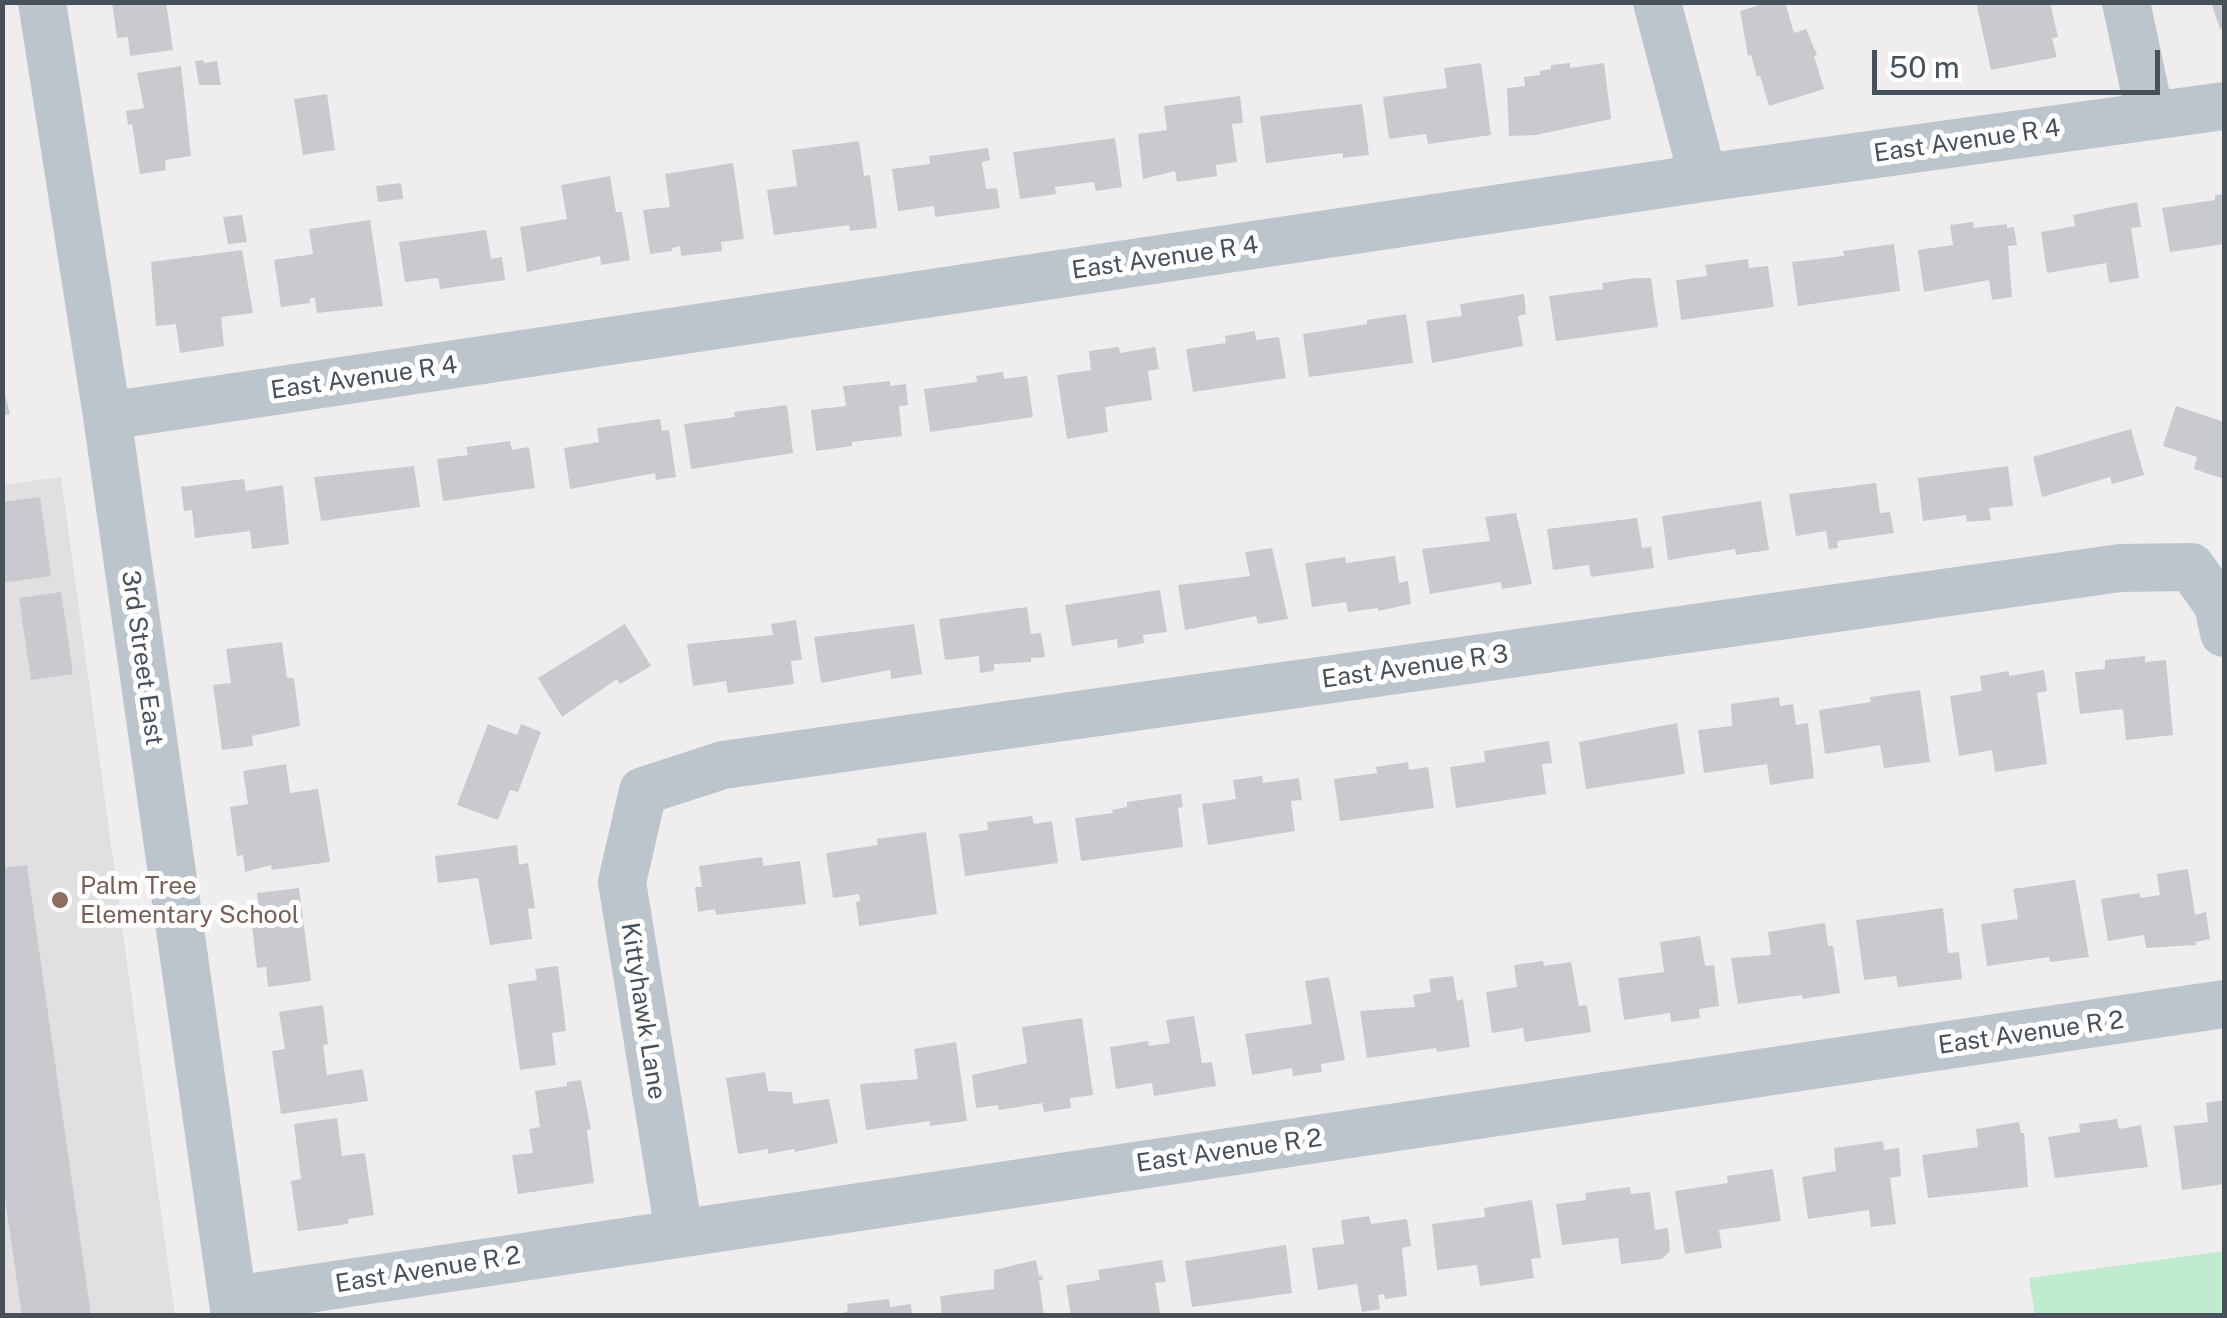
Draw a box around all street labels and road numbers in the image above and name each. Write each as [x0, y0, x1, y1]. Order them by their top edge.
street label: East Avenue R 4 [1872, 113, 2062, 169]
street label: East Avenue R 4 [1070, 230, 1260, 286]
street label: East Avenue R 4 [269, 350, 459, 406]
street label: 3rd Street East [115, 568, 169, 748]
street label: East Avenue R 3 [1320, 639, 1510, 695]
street label: Kittyhawk Lane [614, 920, 672, 1102]
street label: East Avenue R 2 [1936, 1005, 2126, 1061]
street label: East Avenue R 2 [1134, 1123, 1324, 1179]
street label: East Avenue R 2 [333, 1241, 523, 1299]

